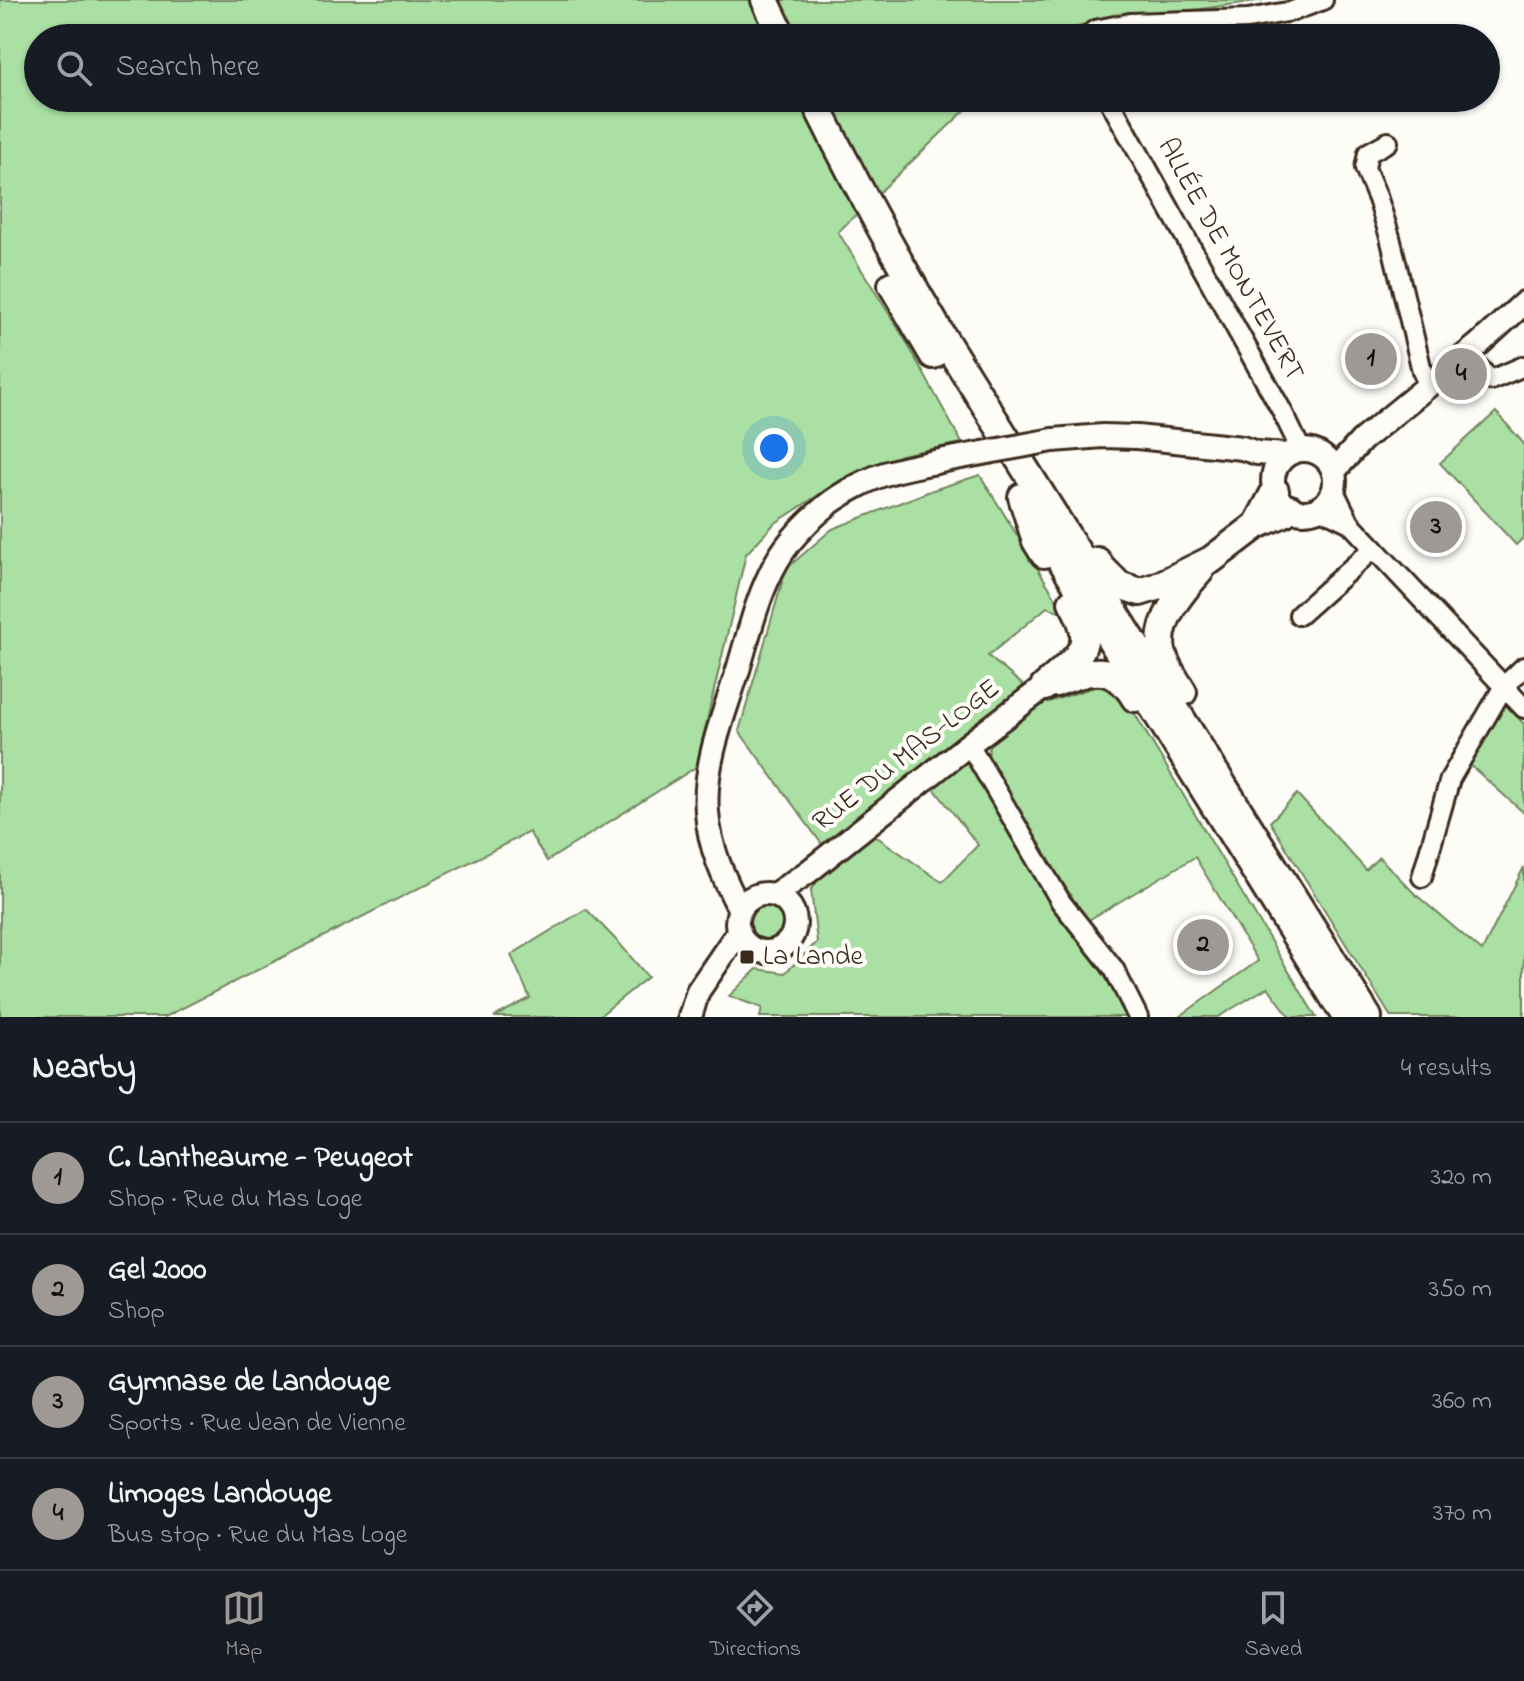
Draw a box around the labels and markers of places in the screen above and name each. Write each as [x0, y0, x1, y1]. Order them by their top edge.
pin: 1 [1345, 329, 1397, 389]
pin: 4 [1435, 344, 1487, 404]
pin: 3 [1410, 497, 1462, 557]
pin: 2 [1177, 915, 1229, 975]
place label: La Lande [763, 937, 864, 978]
marker: La Lande [738, 948, 756, 966]

